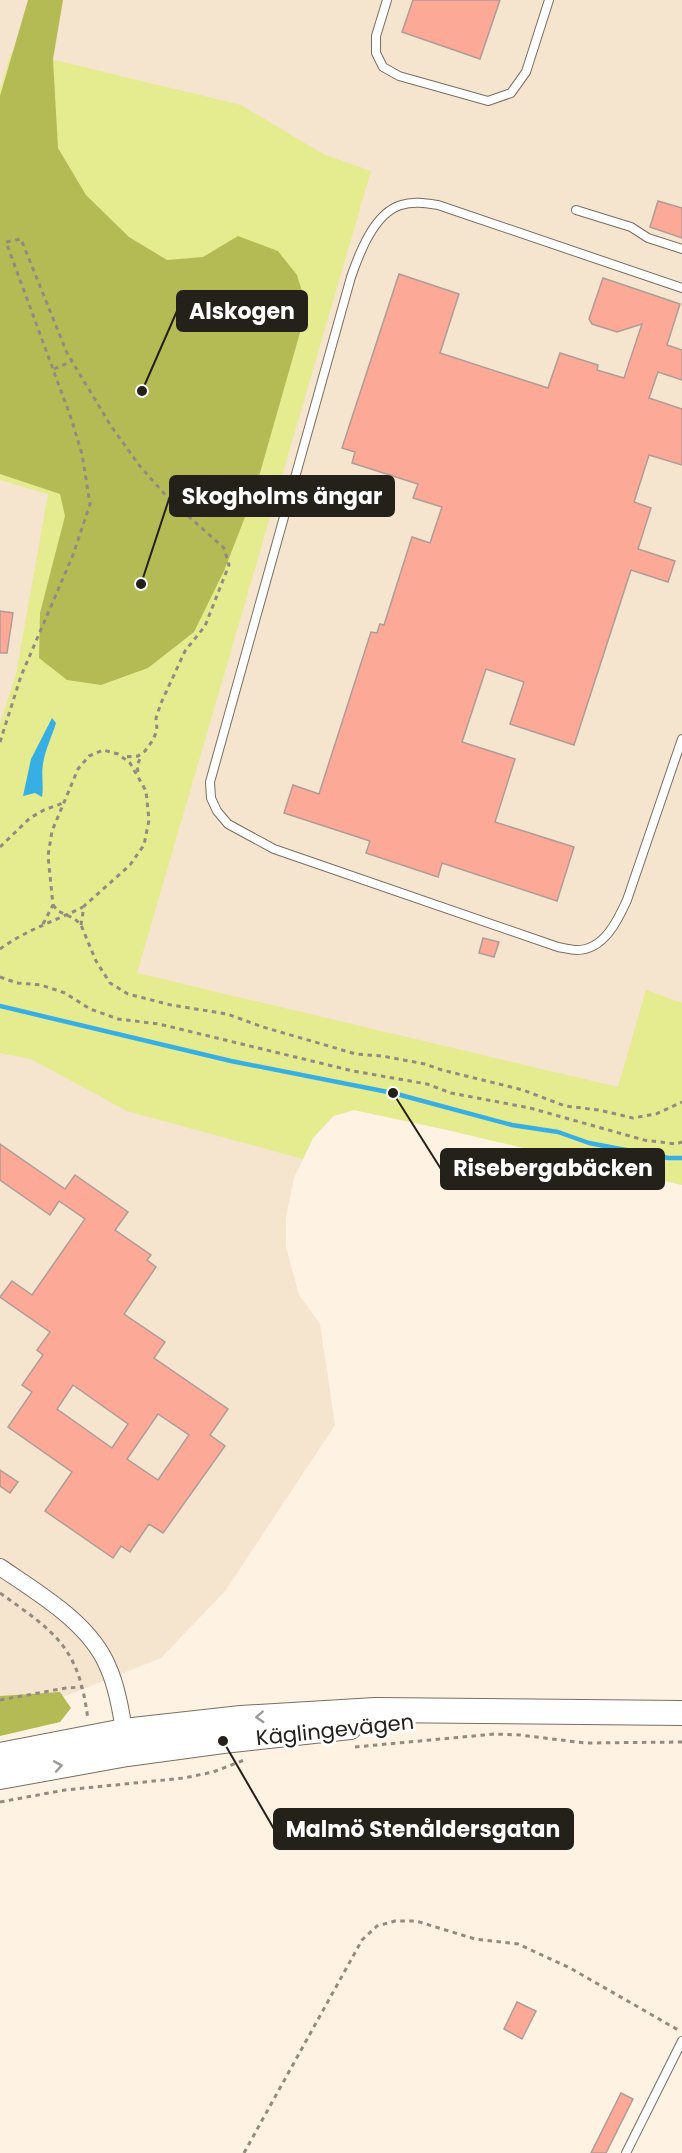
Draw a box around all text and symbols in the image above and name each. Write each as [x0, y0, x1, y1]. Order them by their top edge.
callout: Alskogen [177, 291, 307, 331]
text: Alskogen [189, 296, 295, 327]
callout: Skogholms ängar [170, 476, 394, 516]
text: Skogholms ängar [182, 481, 382, 512]
callout: Risebergabäcken [441, 1149, 664, 1189]
text: Risebergabäcken [453, 1153, 653, 1184]
street label: Käglingevägen [255, 1707, 415, 1752]
one-way arrow [256, 1711, 265, 1724]
one-way arrow [53, 1761, 62, 1773]
callout: Malmö Stenåldersgatan [274, 1809, 573, 1849]
text: Malmö Stenåldersgatan [286, 1814, 560, 1845]

